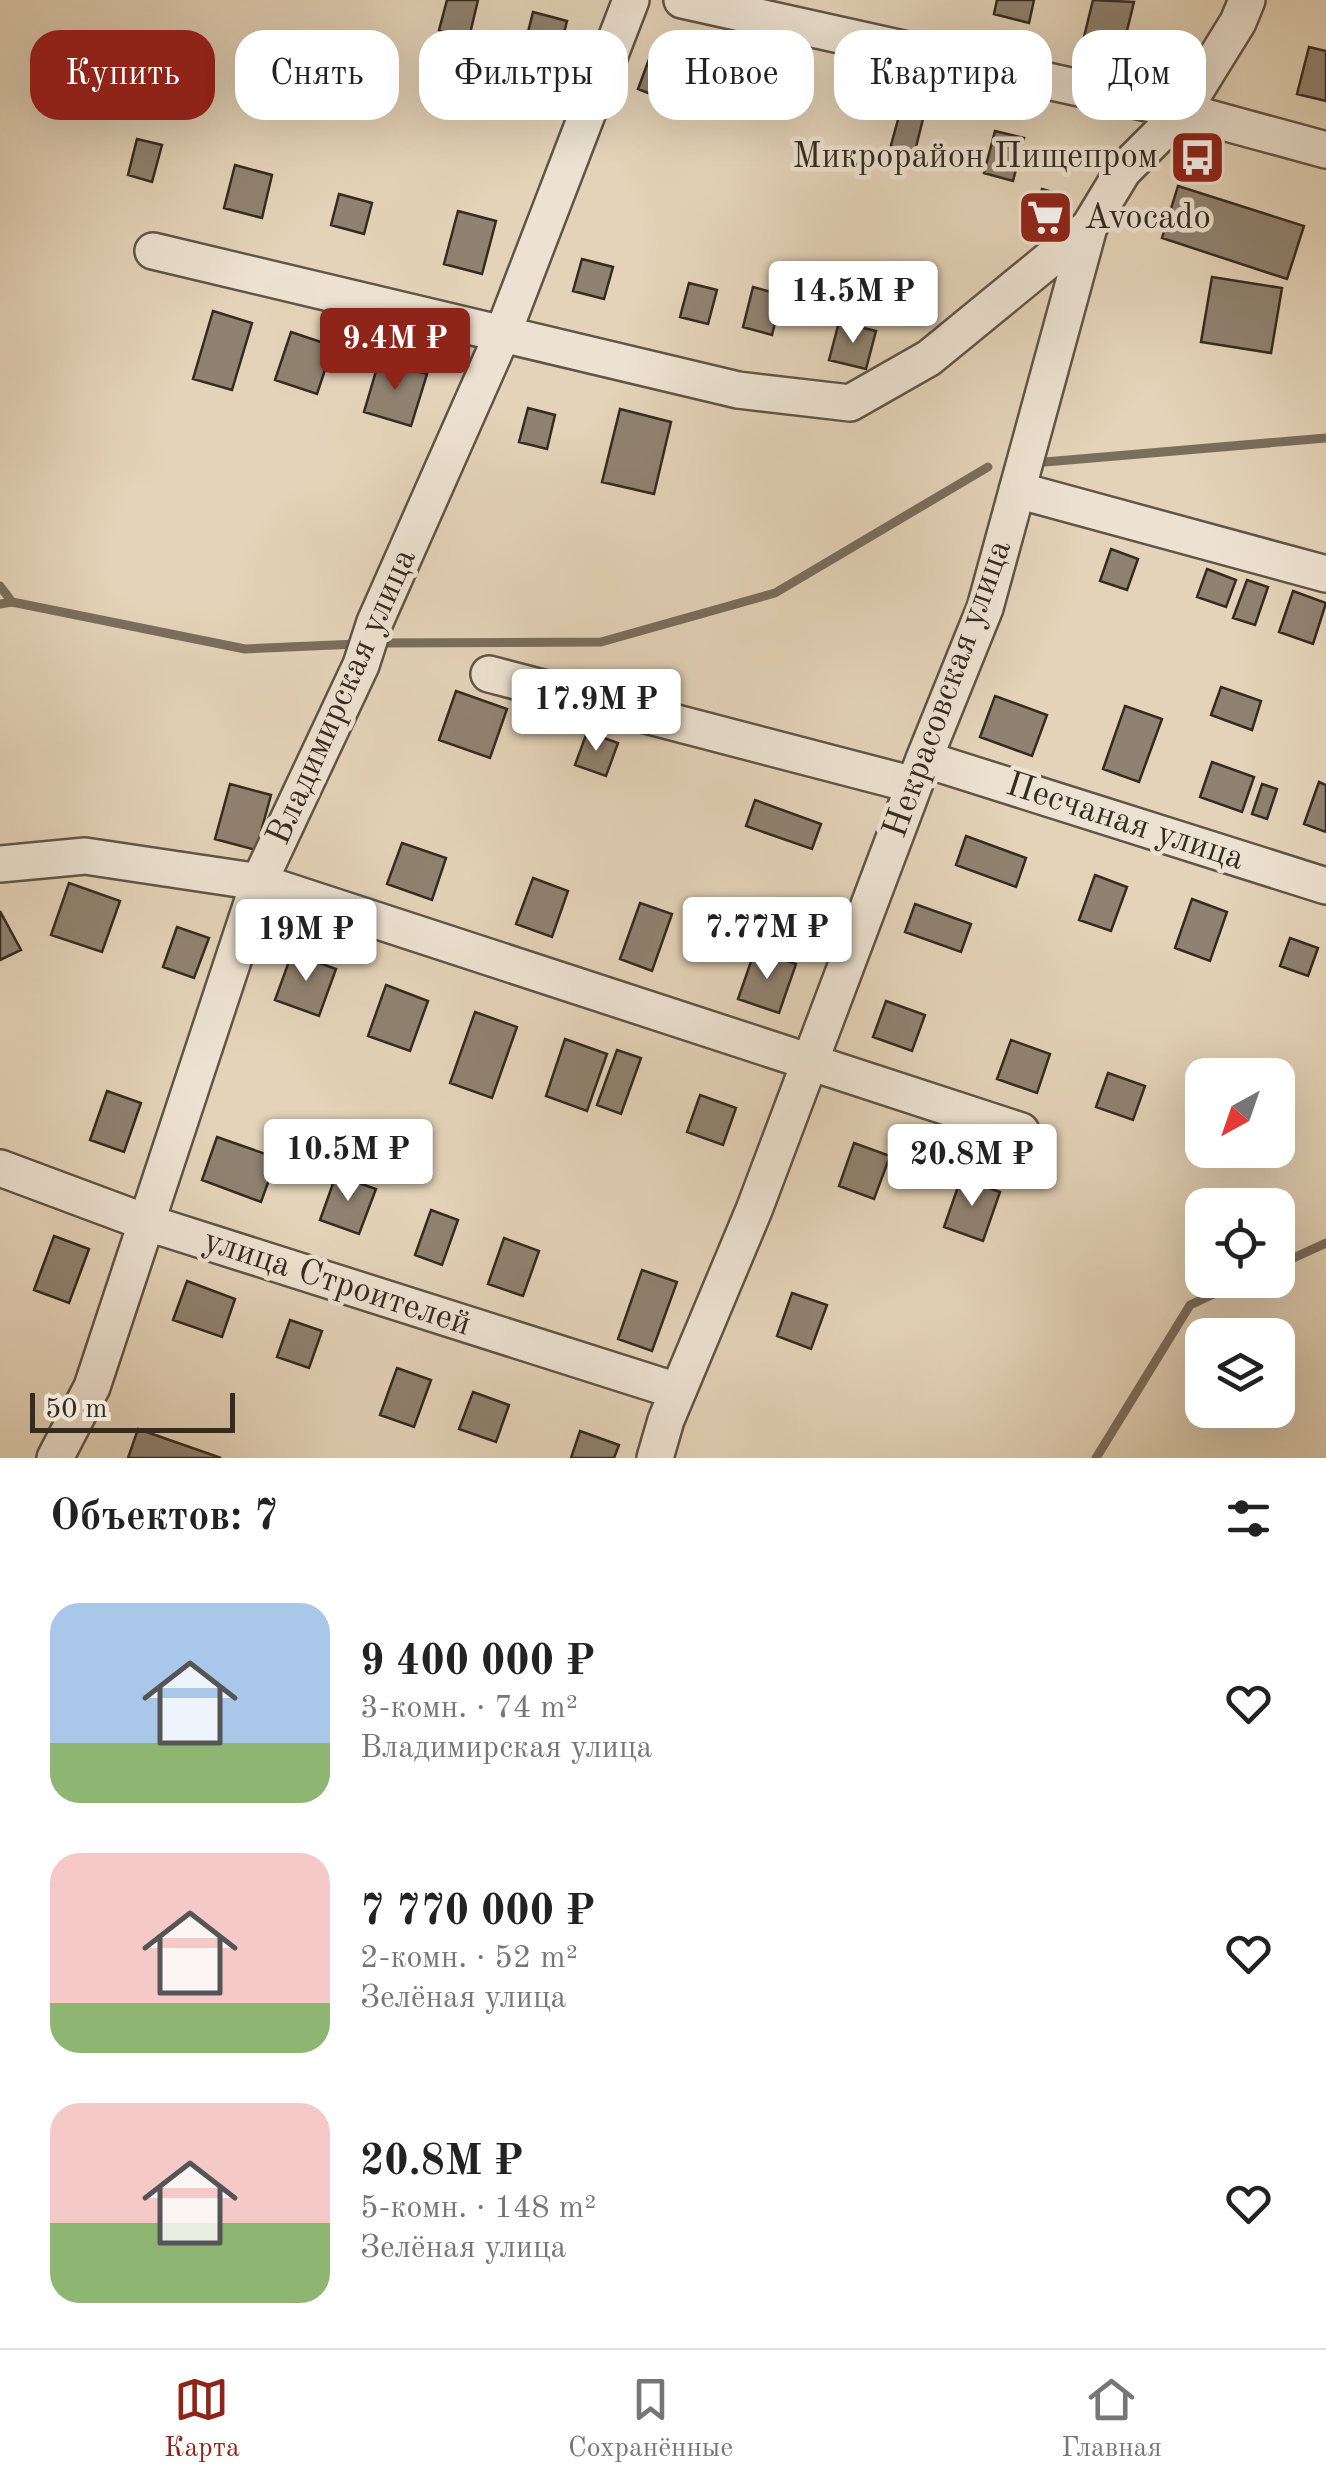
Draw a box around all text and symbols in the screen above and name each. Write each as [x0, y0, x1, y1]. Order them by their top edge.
chip: Купить [30, 30, 215, 120]
chip: Снять [235, 30, 399, 120]
chip: Фильтры [419, 30, 628, 120]
chip: Новое [648, 30, 814, 120]
chip: Квартира [834, 30, 1052, 120]
chip: Дом [1072, 30, 1206, 120]
bus stop icon: Микрорайон Пищепром [1167, 127, 1227, 187]
place label: Микрорайон Пищепром [792, 140, 1158, 175]
supermarket icon: Avocado [1015, 188, 1075, 248]
place label: Avocado [1084, 201, 1211, 236]
pin: 14.5M ₽ [761, 261, 945, 346]
text: 14.5M ₽ [791, 277, 915, 309]
pin: 9.4M ₽ [314, 308, 476, 393]
text: 9.4M ₽ [342, 324, 448, 356]
street label: Некрасовская улица [878, 536, 1018, 842]
street label: Владимирская улица [261, 544, 423, 850]
pin: 17.9M ₽ [504, 669, 688, 754]
text: 17.9M ₽ [534, 685, 658, 717]
street label: Песчаная улица [1002, 767, 1248, 877]
pin: 7.77M ₽ [675, 897, 859, 982]
pin: 19M ₽ [236, 899, 376, 984]
text: 7.77M ₽ [705, 913, 829, 945]
text: 19M ₽ [257, 915, 355, 947]
north arrow [1185, 1058, 1295, 1168]
map controls [1185, 1058, 1295, 1428]
pin: 10.5M ₽ [256, 1119, 440, 1204]
pin: 20.8M ₽ [880, 1124, 1064, 1209]
text: 10.5M ₽ [286, 1135, 410, 1167]
text: 20.8M ₽ [910, 1140, 1034, 1172]
button: locate [1185, 1188, 1295, 1298]
street label: улица Строителей [199, 1223, 475, 1343]
button: layers [1185, 1318, 1295, 1428]
scale bar [30, 1388, 235, 1432]
text: 50 m [45, 1396, 108, 1424]
icon: filters [1221, 1491, 1276, 1546]
text: Объектов: 7 [50, 1497, 278, 1539]
text: 9 400 000 ₽ [360, 1642, 595, 1684]
icon: home [130, 1643, 250, 1763]
icon: heart [1221, 1676, 1276, 1731]
text: 3-комн. · 74 m² [360, 1693, 578, 1725]
text: Владимирская улица [360, 1733, 652, 1765]
text: 7 770 000 ₽ [360, 1892, 595, 1934]
icon: home [130, 1893, 250, 2013]
icon: heart [1221, 1926, 1276, 1981]
text: 2-комн. · 52 m² [360, 1943, 578, 1975]
text: Зелёная улица [360, 1983, 566, 2015]
text: 20.8M ₽ [360, 2142, 523, 2184]
icon: home [130, 2143, 250, 2263]
icon: heart [1221, 2176, 1276, 2231]
text: 5-комн. · 148 m² [360, 2193, 596, 2225]
text: Зелёная улица [360, 2233, 566, 2265]
tab: Карта [164, 2372, 240, 2467]
tab: Сохранённые [568, 2372, 733, 2467]
tab: Главная [1061, 2372, 1162, 2467]

